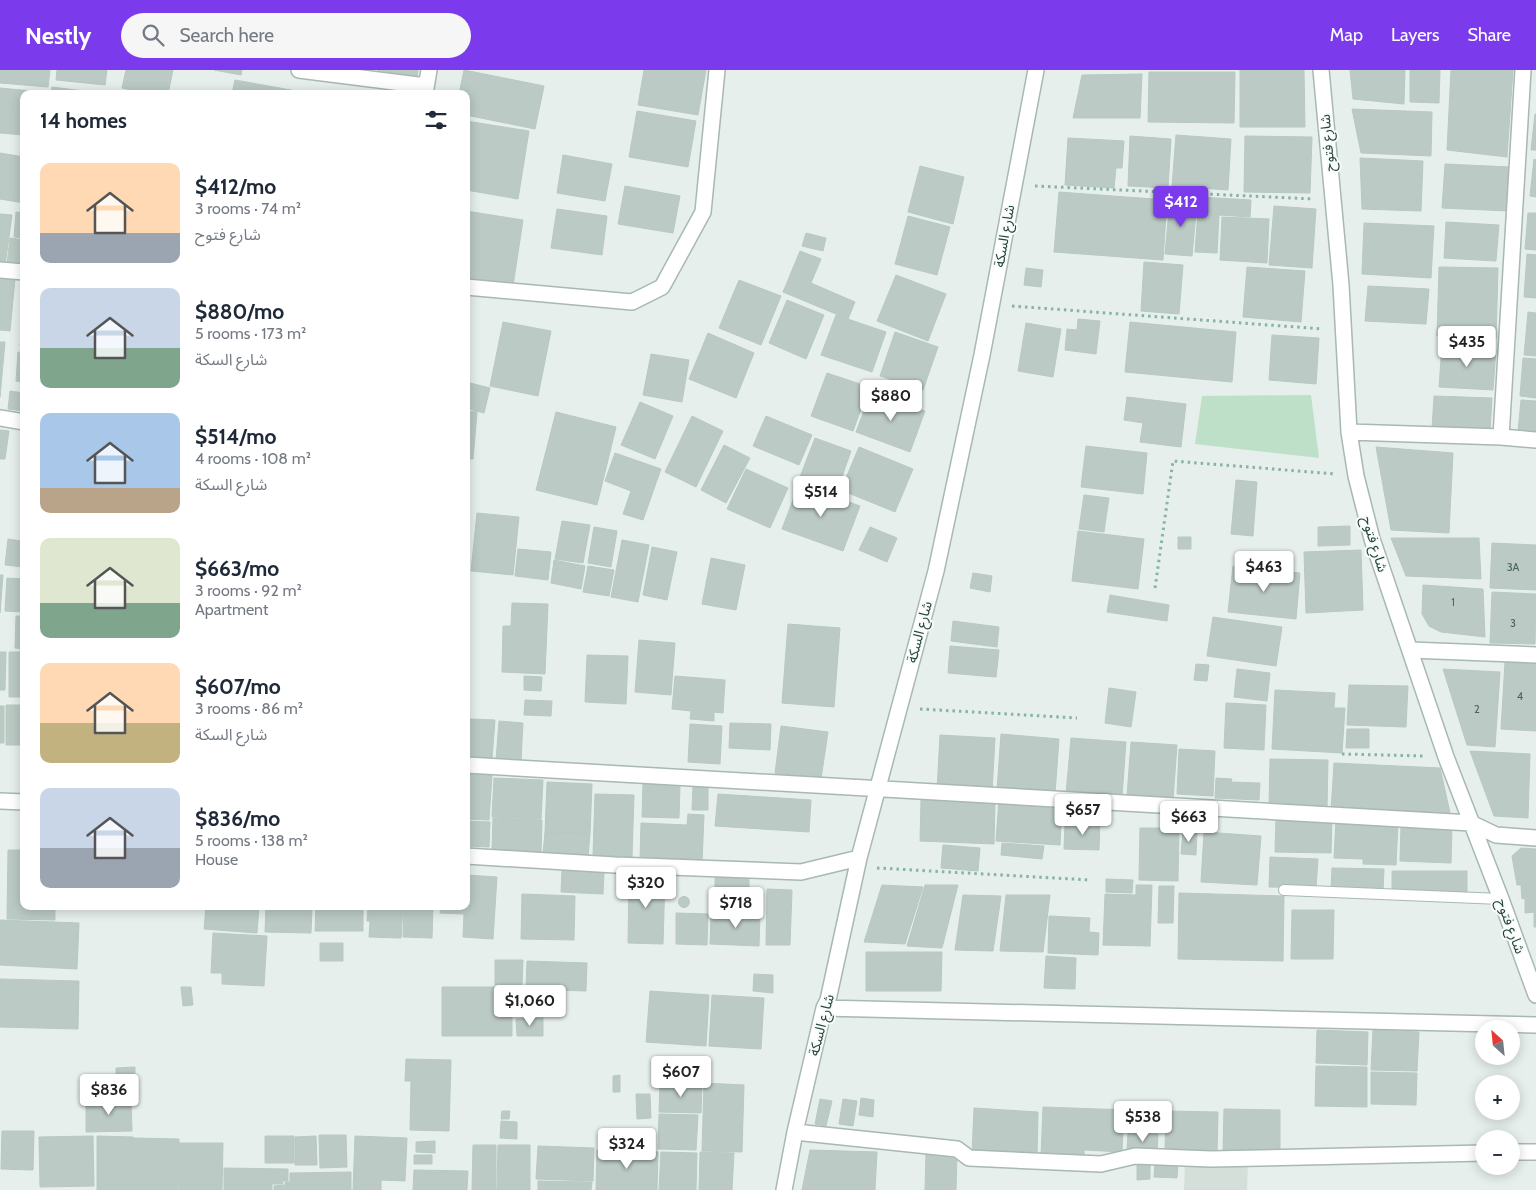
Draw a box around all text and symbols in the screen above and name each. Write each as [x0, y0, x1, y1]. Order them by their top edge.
search box [121, 13, 471, 58]
text: Nestly [25, 21, 91, 50]
icon: search [139, 21, 167, 49]
text: Search here [179, 24, 274, 47]
text: Map [1330, 24, 1363, 46]
text: Layers [1391, 24, 1440, 46]
text: Share [1468, 24, 1511, 46]
icon: filters [422, 106, 450, 134]
text: 14 homes [40, 108, 127, 133]
street label: شارع فتوح [1316, 113, 1340, 172]
text: $412/mo [195, 174, 276, 199]
icon: home [80, 183, 140, 243]
pin: $412 [1151, 186, 1211, 228]
text: $412 [1164, 192, 1198, 211]
text: 3 rooms · 74 m² [195, 199, 301, 218]
street label: شارع السكة [990, 203, 1020, 269]
text: شارع فتوح [195, 225, 261, 244]
text: $880/mo [195, 299, 284, 324]
icon: home [80, 308, 140, 368]
text: 5 rooms · 173 m² [195, 324, 306, 343]
pin: $435 [1437, 326, 1497, 368]
text: $435 [1449, 332, 1485, 351]
text: شارع السكة [195, 350, 267, 369]
pin: $880 [861, 380, 921, 422]
text: $880 [871, 386, 911, 405]
text: $514/mo [195, 424, 276, 449]
icon: home [80, 433, 140, 493]
text: 4 rooms · 108 m² [195, 449, 311, 468]
text: شارع السكة [195, 475, 267, 494]
pin: $514 [791, 476, 851, 518]
text: $514 [804, 482, 838, 501]
street label: شارع فتوح [1356, 514, 1392, 575]
pin: $463 [1234, 550, 1294, 593]
text: $663/mo [195, 556, 279, 581]
text: $463 [1246, 557, 1282, 576]
icon: home [80, 558, 140, 618]
house number: 3A [1507, 560, 1520, 574]
text: 3 rooms · 92 m² [195, 581, 302, 600]
house number: 1 [1451, 595, 1455, 609]
street label: شارع السكة [902, 599, 938, 665]
text: Apartment [195, 600, 268, 619]
house number: 3 [1510, 616, 1516, 630]
text: $607/mo [195, 674, 281, 699]
icon: home [80, 683, 140, 743]
house number: 4 [1517, 689, 1524, 703]
text: 3 rooms · 86 m² [195, 699, 303, 718]
house number: 2 [1474, 702, 1480, 716]
text: شارع السكة [195, 725, 267, 744]
pin: $657 [1053, 794, 1113, 836]
text: $657 [1065, 800, 1101, 819]
pin: $663 [1159, 800, 1219, 843]
text: $836/mo [195, 806, 280, 831]
text: $663 [1171, 807, 1207, 826]
icon: home [80, 808, 140, 868]
text: 5 rooms · 138 m² [195, 831, 308, 850]
text: House [195, 850, 238, 869]
pin: $320 [616, 866, 676, 909]
text: $320 [627, 873, 665, 892]
pin: $718 [706, 886, 766, 929]
text: $718 [719, 893, 753, 912]
street label: شارع فتوح [1491, 896, 1529, 957]
pin: $1,060 [489, 984, 571, 1027]
text: $1,060 [505, 991, 555, 1010]
street label: شارع السكة [804, 992, 840, 1058]
north arrow [1475, 1020, 1520, 1065]
map controls [1475, 1020, 1520, 1175]
pin: $607 [651, 1056, 711, 1098]
text: $607 [662, 1062, 700, 1081]
pin: $836 [79, 1074, 139, 1116]
button: + [1475, 1075, 1520, 1120]
text: $836 [91, 1080, 127, 1099]
pin: $538 [1113, 1100, 1173, 1143]
text: $538 [1125, 1107, 1161, 1126]
pin: $324 [597, 1128, 657, 1170]
button: − [1475, 1130, 1520, 1175]
text: $324 [609, 1134, 645, 1153]

